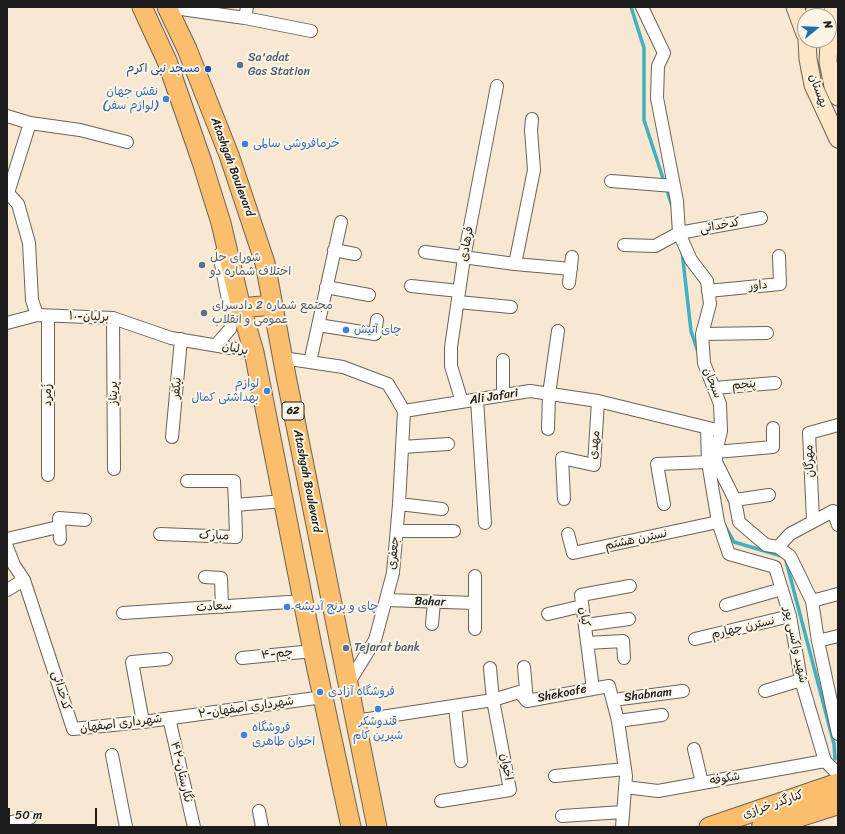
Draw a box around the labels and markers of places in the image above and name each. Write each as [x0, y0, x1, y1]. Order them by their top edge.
place label: Sa'adat Gas Station [248, 51, 310, 79]
marker: Sa'adat Gas Station [235, 60, 245, 70]
place label: مسجد نبی اکرم [126, 62, 200, 76]
marker: مسجد نبی اکرم [203, 64, 213, 74]
place label: نقش جهان (لوازم سفر) [103, 85, 158, 113]
marker: نقش جهان (لوازم سفر) [161, 94, 171, 104]
place label: خرمافروشی سالمی [253, 137, 340, 151]
marker: خرمافروشی سالمی [240, 139, 250, 149]
place label: شورای حل اختلاف شماره دو [210, 251, 291, 279]
marker: شورای حل اختلاف شماره دو [197, 260, 207, 270]
place label: مجتمع شماره 2 دادسرای عمومی و انقلاب [212, 299, 333, 327]
marker: مجتمع شماره 2 دادسرای عمومی و انقلاب [199, 308, 209, 318]
place label: چای آتیش [354, 323, 402, 337]
marker: چای آتیش [341, 325, 351, 335]
place label: لوازم بهداشتی کمال [191, 377, 259, 405]
marker: لوازم بهداشتی کمال [262, 386, 272, 396]
place label: چای و برنج آدیشه [295, 600, 378, 614]
marker: چای و برنج آدیشه [282, 602, 292, 612]
place label: Tejarat bank [354, 641, 420, 655]
marker: Tejarat bank [341, 643, 351, 653]
place label: فروشگاه آزادی [328, 685, 395, 699]
marker: فروشگاه آزادی [315, 687, 325, 697]
marker: قندوشکر شیرین کام [373, 704, 383, 714]
place label: قندوشکر شیرین کام [353, 715, 403, 743]
place label: فروشگاه اخوان طاهری [252, 721, 315, 749]
marker: فروشگاه اخوان طاهری [239, 730, 249, 740]

